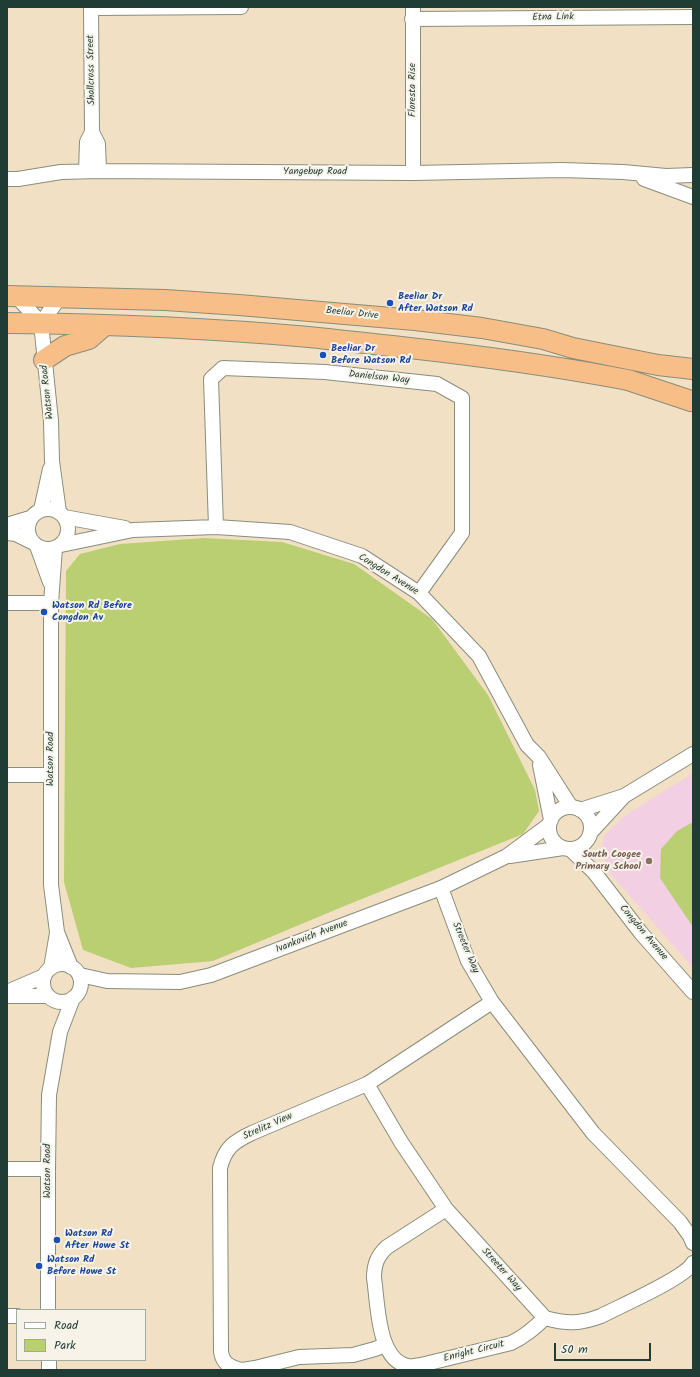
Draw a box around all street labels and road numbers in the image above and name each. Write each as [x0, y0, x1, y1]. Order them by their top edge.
street label: Etna Link [532, 12, 574, 24]
street label: Shallcross Street [85, 35, 99, 105]
street label: Floresta Rise [407, 63, 419, 117]
street label: Yangebup Road [283, 166, 347, 178]
street label: Beeliar Drive [325, 305, 379, 323]
street label: Watson Road [39, 364, 57, 420]
street label: Danielson Way [348, 369, 410, 387]
street label: Congdon Avenue [356, 552, 420, 598]
street label: Watson Road [45, 732, 57, 786]
street label: Congdon Avenue [616, 903, 670, 963]
street label: Ivankovich Avenue [274, 918, 350, 956]
street label: Streeter Way [449, 921, 481, 975]
street label: Strelitz View [241, 1111, 295, 1143]
street label: Watson Road [42, 1144, 54, 1198]
street label: Streeter Way [478, 1246, 524, 1294]
street label: Enright Circuit [442, 1339, 506, 1365]

